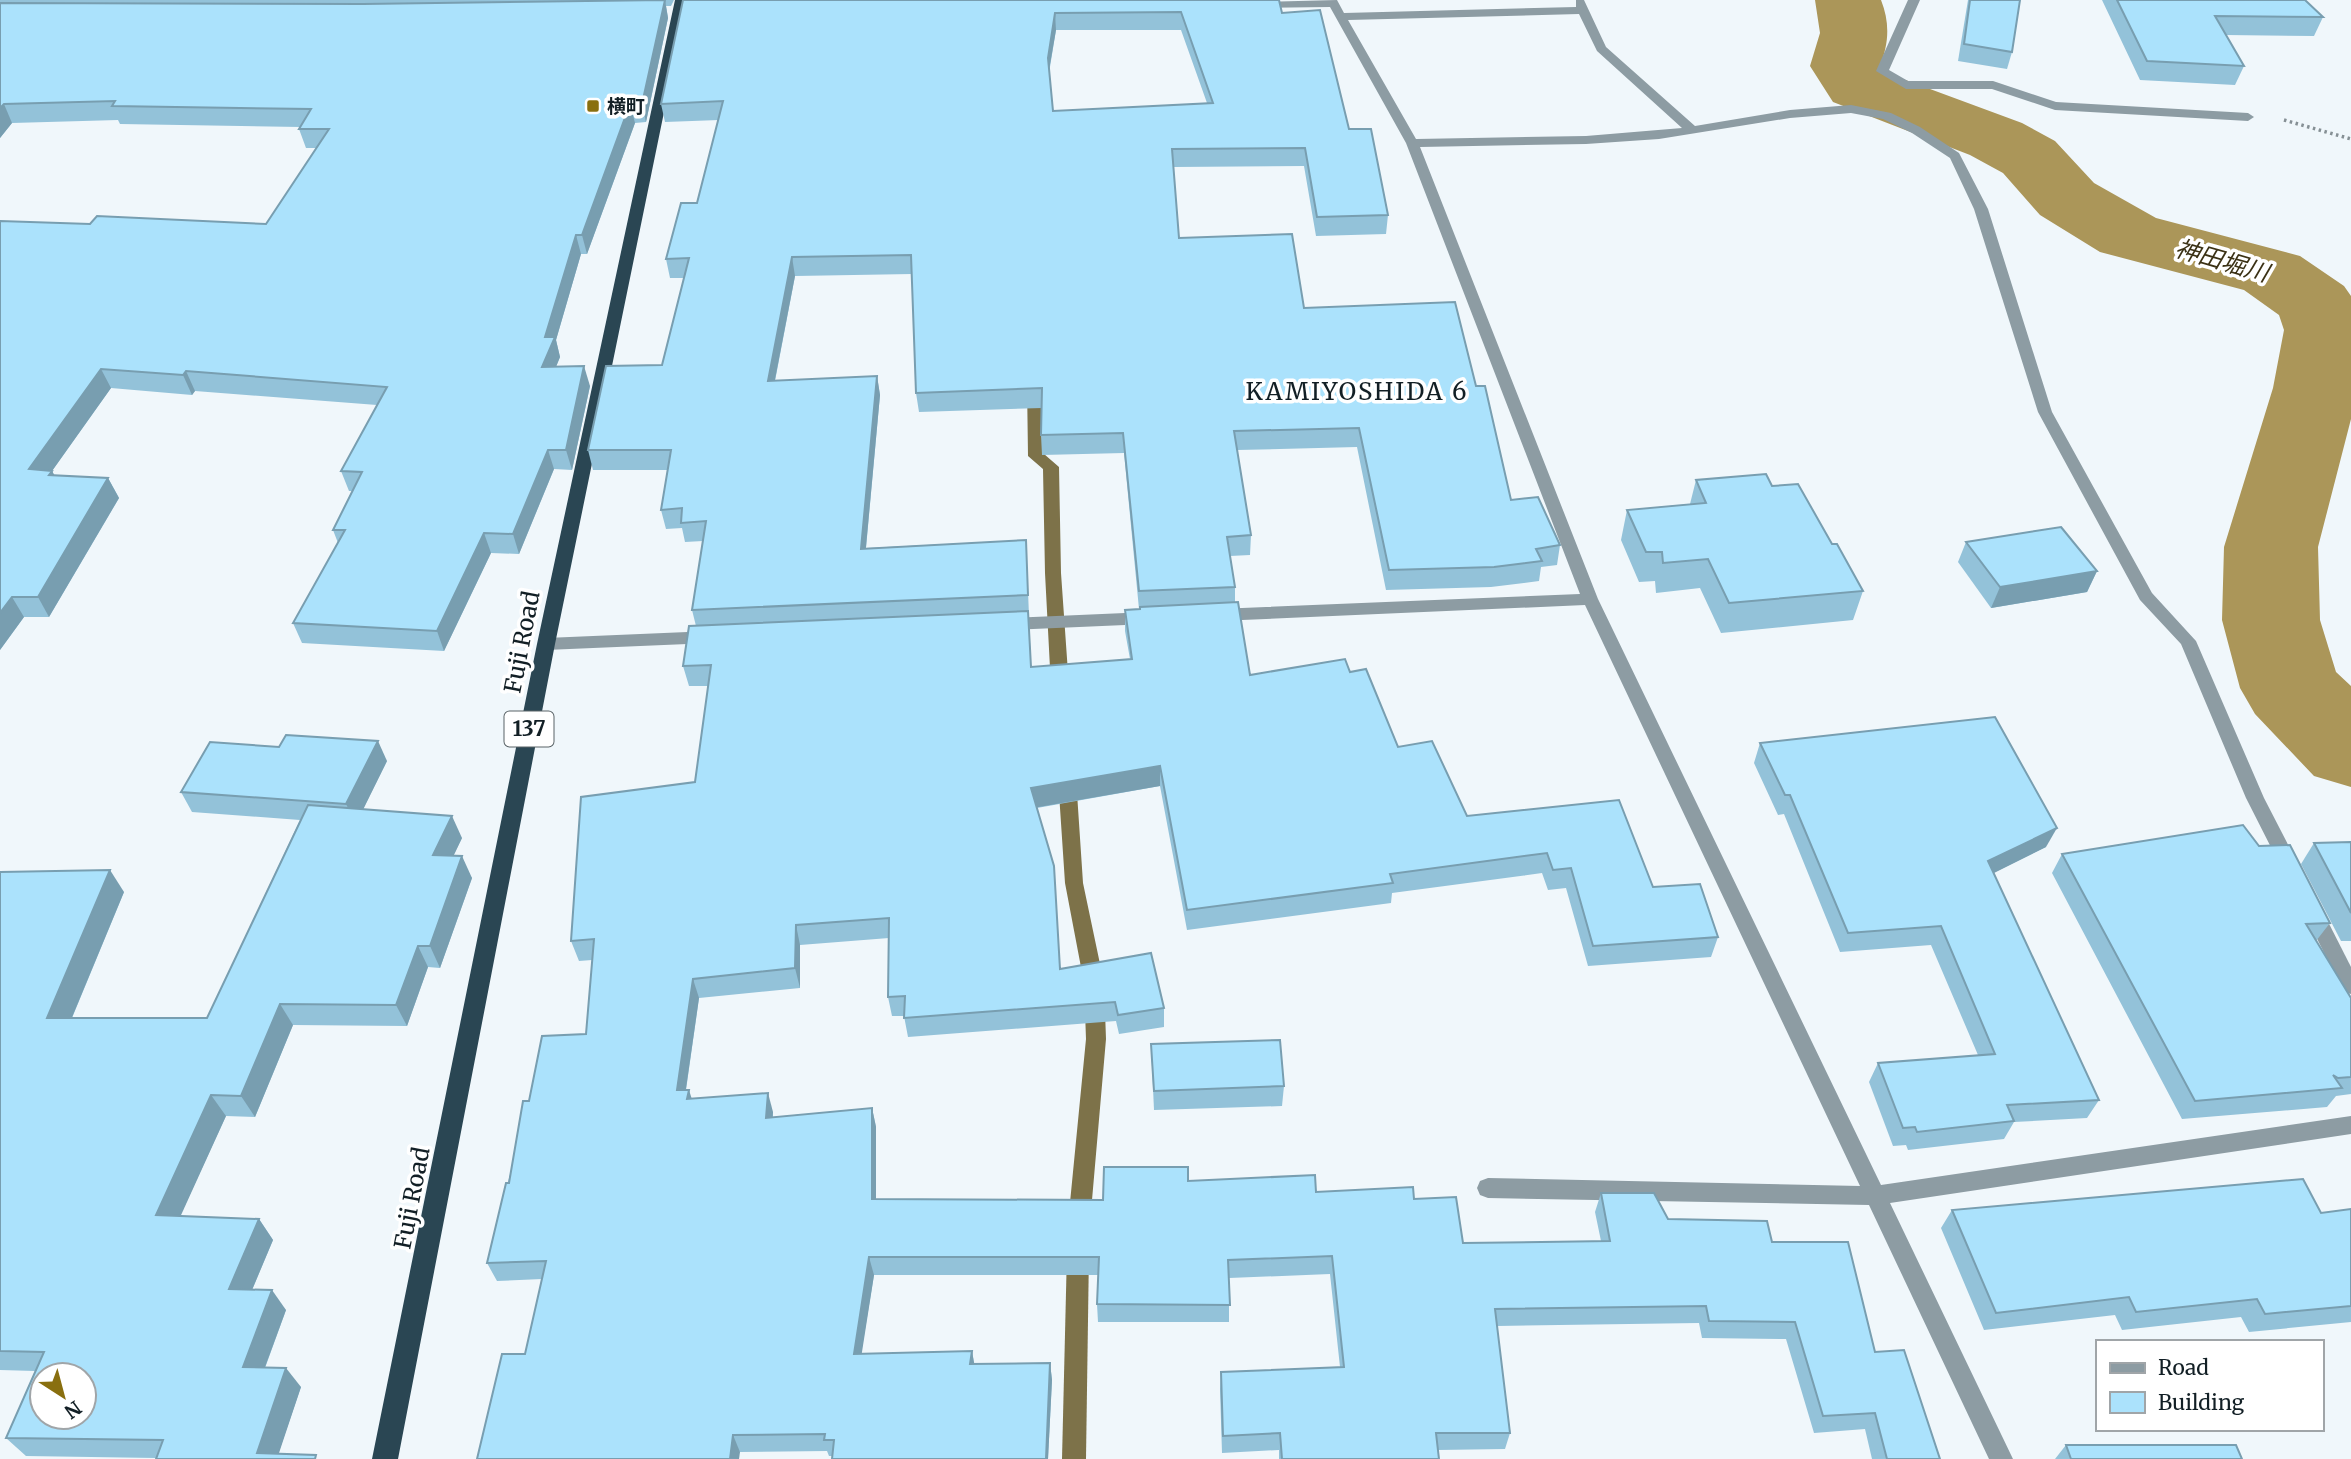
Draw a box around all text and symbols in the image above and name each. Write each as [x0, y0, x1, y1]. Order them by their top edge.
place label: 横町 [607, 94, 645, 118]
marker: 横町 [585, 98, 601, 114]
water label: 神田堀川 [2172, 232, 2275, 289]
district label: KAMIYOSHIDA 6 [1245, 376, 1469, 407]
street label: Fuji Road [497, 588, 546, 695]
road number: 137 [504, 712, 554, 746]
street label: Fuji Road [387, 1144, 436, 1251]
legend [2096, 1340, 2323, 1431]
text: Road [2158, 1354, 2209, 1381]
north arrow [28, 1361, 98, 1431]
text: Building [2158, 1389, 2245, 1416]
text: N [60, 1396, 86, 1424]

